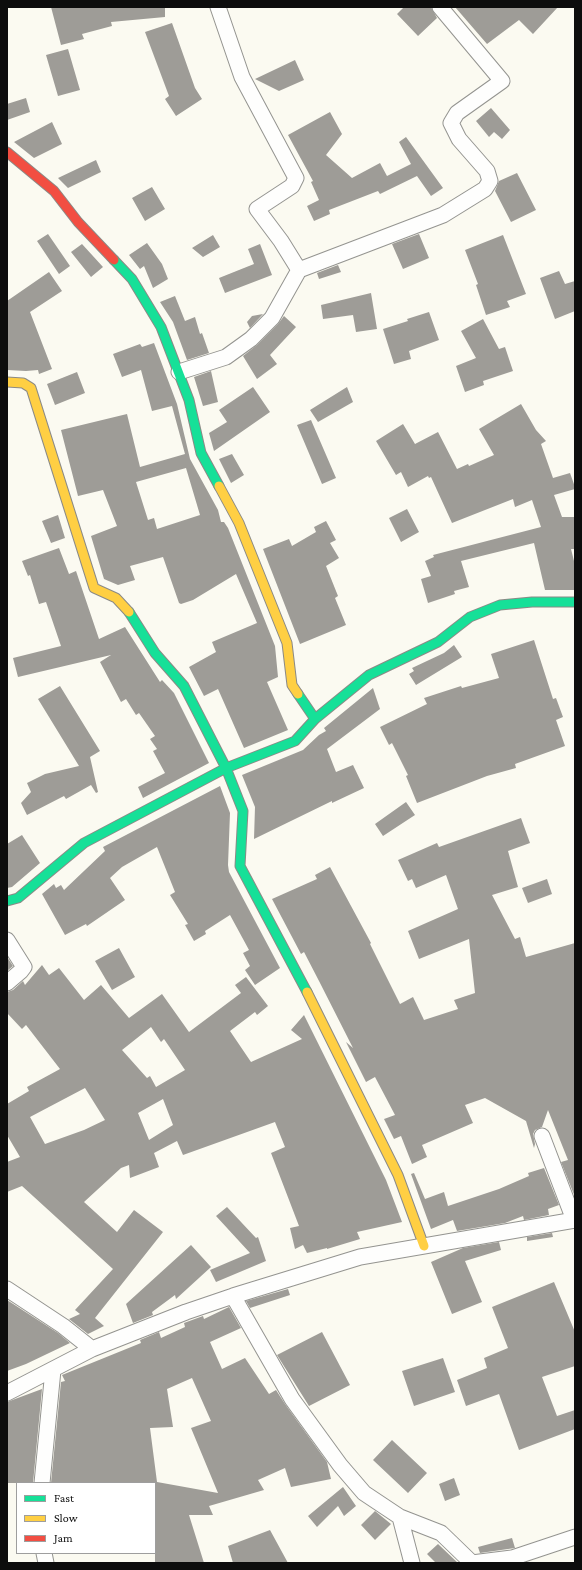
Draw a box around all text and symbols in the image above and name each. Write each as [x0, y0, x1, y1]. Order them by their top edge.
legend [16, 1482, 156, 1554]
text: Fast [54, 1491, 74, 1505]
text: Slow [54, 1511, 78, 1525]
text: Jam [54, 1531, 73, 1545]

